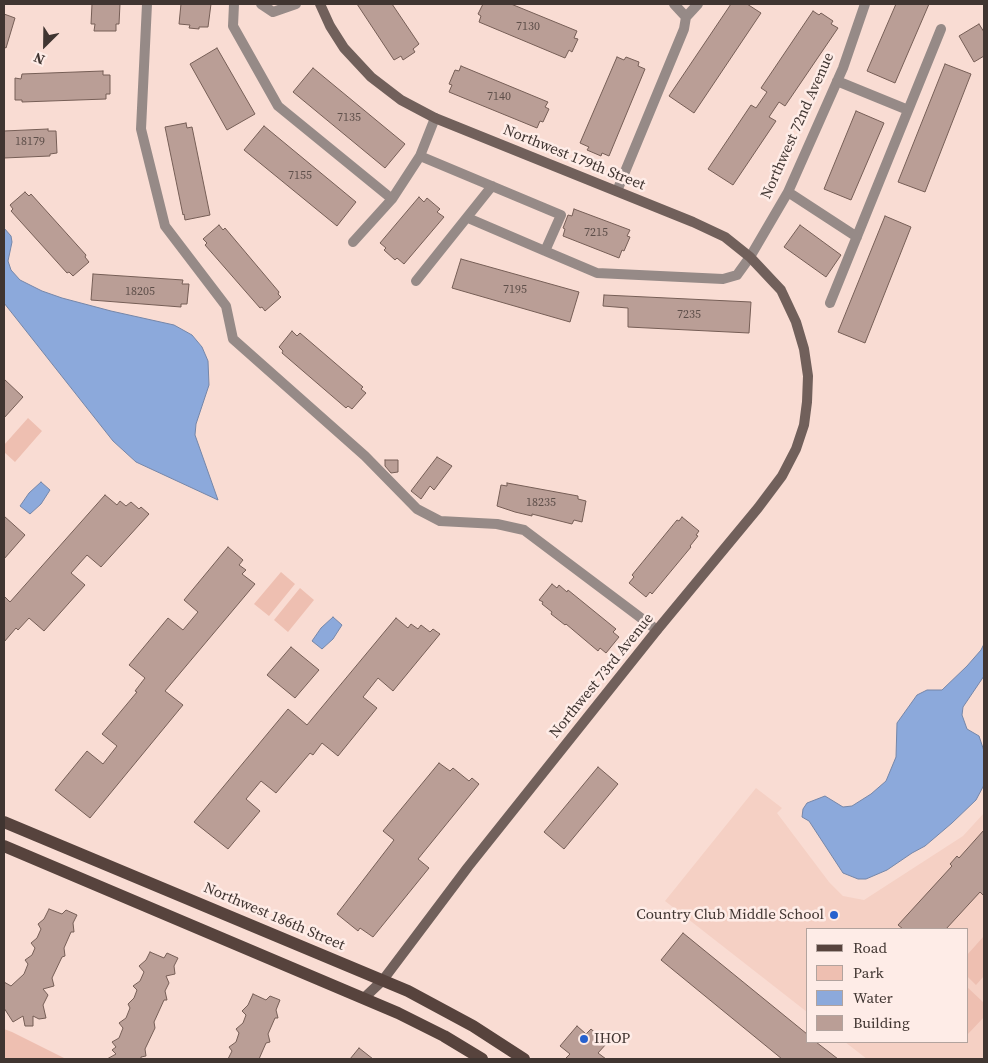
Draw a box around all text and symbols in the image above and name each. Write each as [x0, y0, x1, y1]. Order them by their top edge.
north arrow [20, 20, 70, 70]
house number: 7130 [516, 20, 540, 34]
text: N [31, 48, 48, 70]
street label: Northwest 72nd Avenue [758, 50, 838, 202]
house number: 7140 [487, 90, 511, 104]
house number: 7135 [337, 111, 361, 125]
street label: Northwest 179th Street [500, 121, 648, 195]
house number: 18179 [15, 135, 45, 149]
house number: 7155 [288, 169, 312, 183]
house number: 7215 [584, 226, 608, 240]
house number: 7195 [503, 283, 527, 297]
house number: 18205 [125, 285, 155, 299]
house number: 7235 [677, 308, 701, 322]
house number: 18235 [526, 496, 556, 510]
street label: Northwest 73rd Avenue [546, 610, 658, 742]
street label: Northwest 186th Street [201, 879, 347, 955]
place label: Country Club Middle School [636, 906, 824, 924]
marker: Country Club Middle School [828, 909, 840, 921]
legend [806, 928, 968, 1043]
text: Road [853, 937, 887, 958]
text: Park [853, 962, 884, 983]
text: Water [853, 987, 893, 1008]
text: Building [853, 1012, 910, 1033]
place label: IHOP [594, 1030, 630, 1048]
marker: IHOP [578, 1033, 590, 1045]

